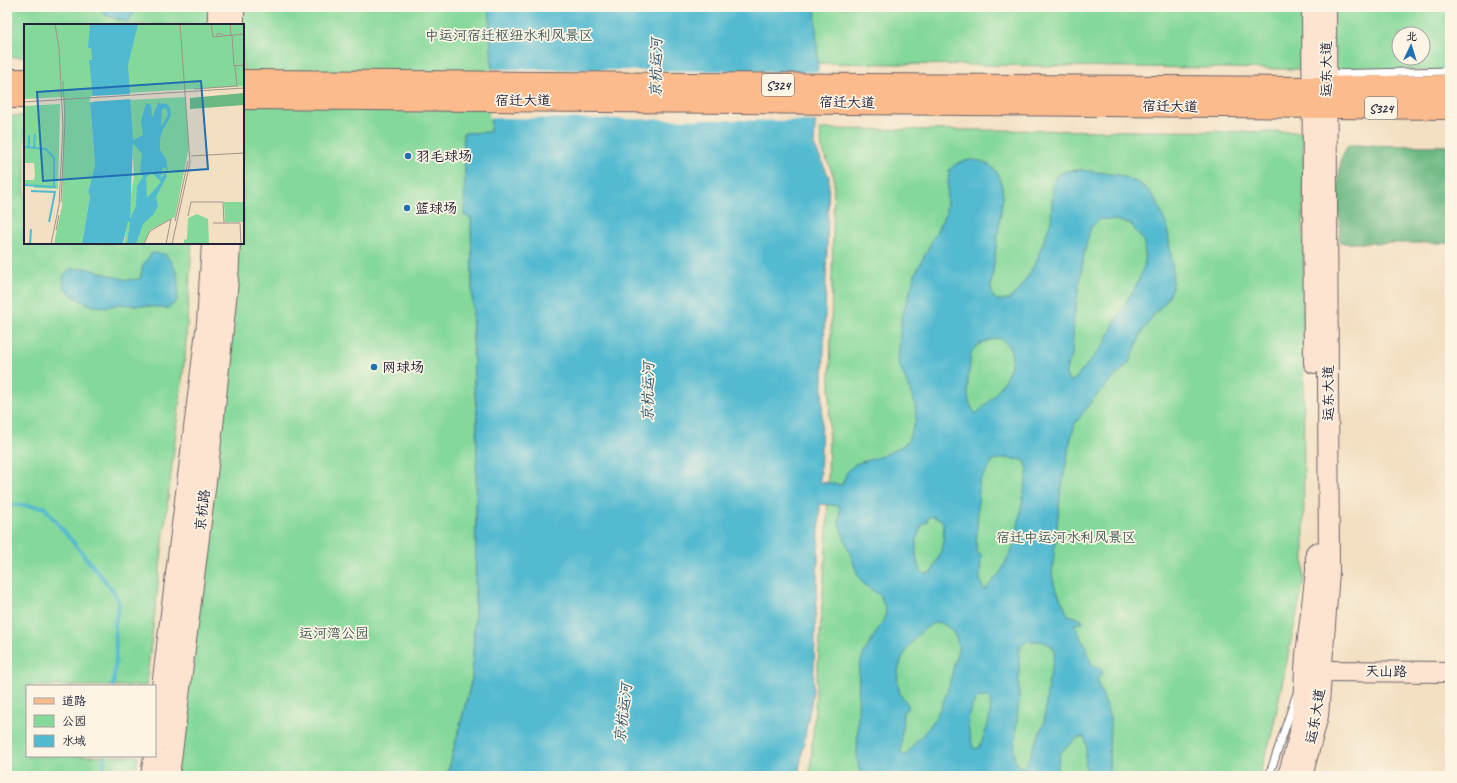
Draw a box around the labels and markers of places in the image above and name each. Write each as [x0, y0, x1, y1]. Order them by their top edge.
place label: 羽毛球场 [416, 148, 472, 165]
marker: 羽毛球场 [403, 151, 413, 161]
place label: 篮球场 [415, 200, 457, 217]
marker: 篮球场 [402, 203, 412, 213]
place label: 网球场 [382, 359, 424, 376]
marker: 网球场 [369, 362, 379, 372]

